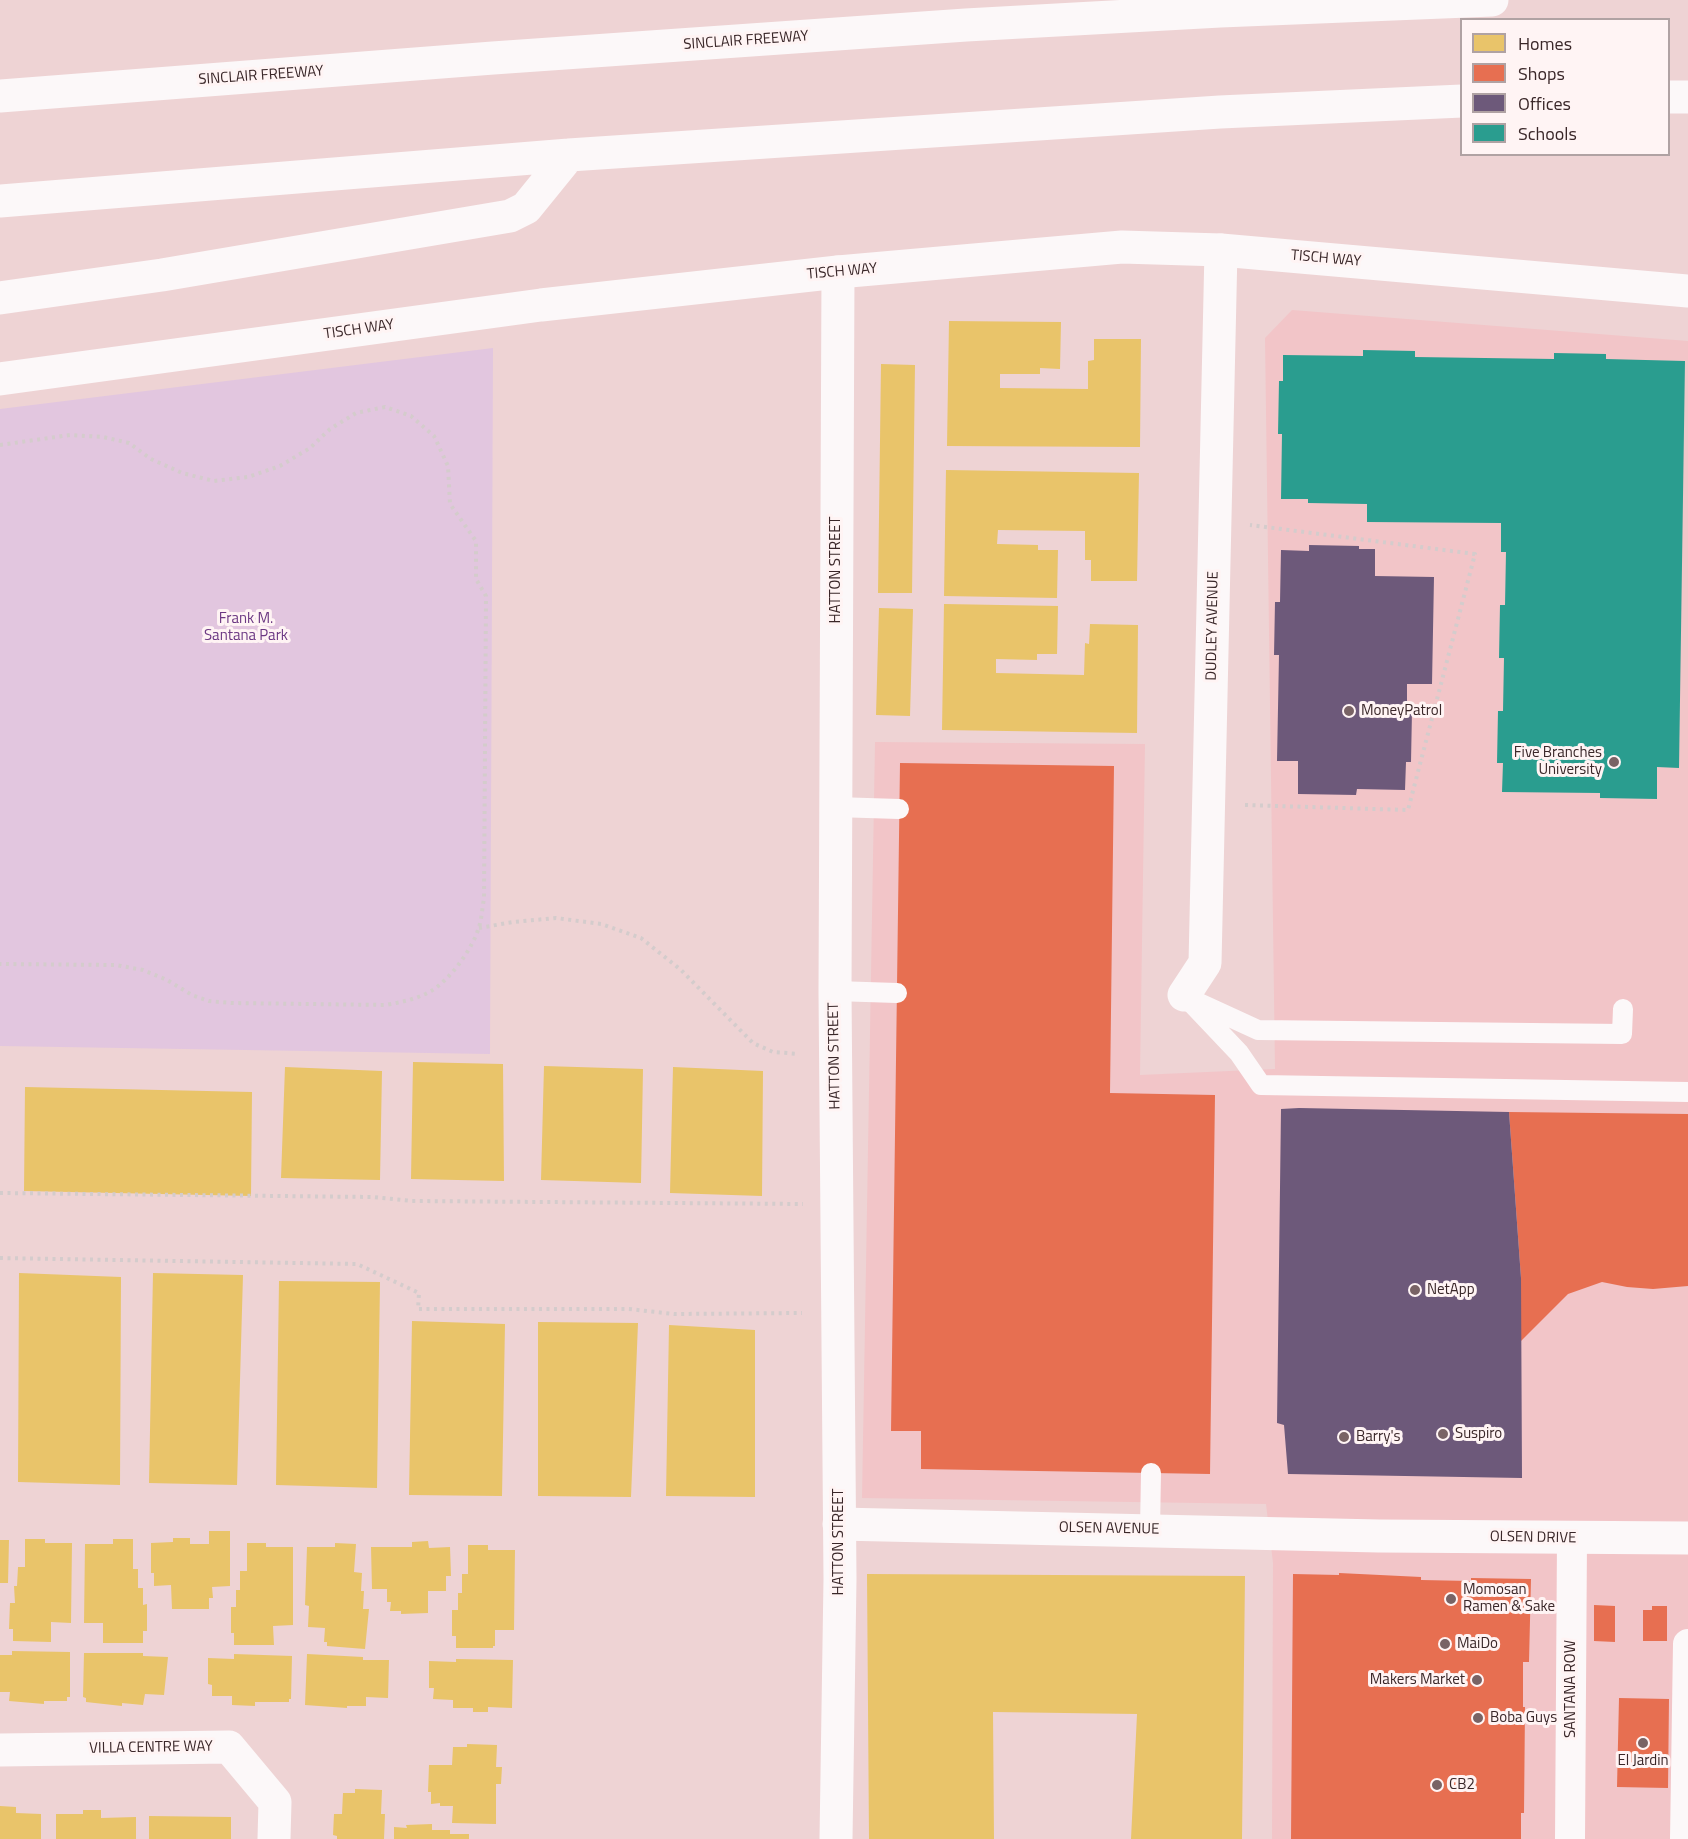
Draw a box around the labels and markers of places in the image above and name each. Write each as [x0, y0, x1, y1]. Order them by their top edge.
place label: MoneyPatrol [1361, 702, 1442, 720]
marker: MoneyPatrol [1342, 704, 1356, 718]
place label: Five Branches University [1514, 744, 1602, 779]
marker: Five Branches University [1607, 755, 1621, 769]
place label: NetApp [1427, 1281, 1475, 1299]
marker: NetApp [1408, 1283, 1422, 1297]
place label: Suspiro [1455, 1425, 1502, 1443]
marker: Suspiro [1436, 1427, 1450, 1441]
place label: Barry's [1356, 1428, 1400, 1446]
marker: Barry's [1337, 1430, 1351, 1444]
place label: Momosan Ramen & Sake [1463, 1581, 1555, 1616]
marker: Momosan Ramen & Sake [1444, 1592, 1458, 1606]
place label: MaiDo [1457, 1635, 1498, 1653]
marker: MaiDo [1438, 1637, 1452, 1651]
place label: Makers Market [1370, 1671, 1465, 1689]
marker: Makers Market [1470, 1673, 1484, 1687]
place label: Boba Guys [1490, 1709, 1557, 1727]
marker: Boba Guys [1471, 1711, 1485, 1725]
marker: El Jardin [1636, 1736, 1650, 1750]
place label: El Jardin [1617, 1752, 1669, 1770]
place label: CB2 [1449, 1776, 1475, 1794]
marker: CB2 [1430, 1778, 1444, 1792]

